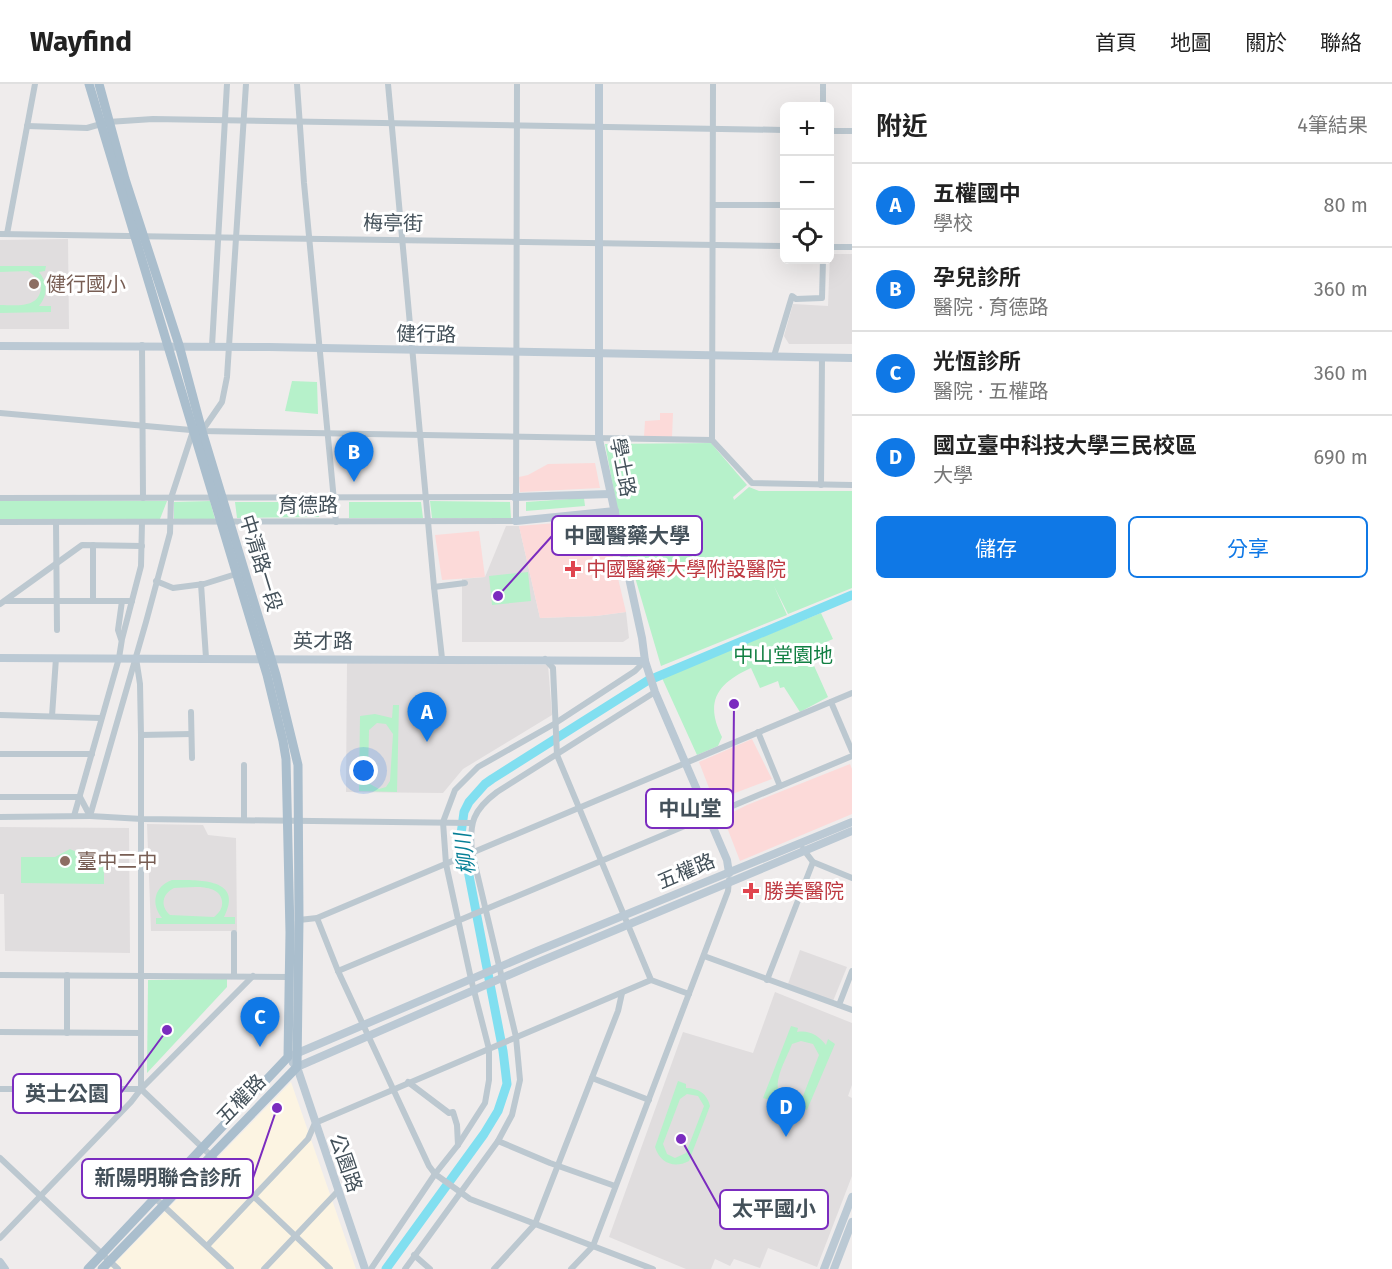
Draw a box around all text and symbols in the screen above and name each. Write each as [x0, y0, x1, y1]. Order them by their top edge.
text: Wayfind [30, 25, 132, 58]
text: 首頁 [1095, 30, 1137, 56]
text: 地圖 [1170, 30, 1212, 56]
text: 關於 [1245, 30, 1287, 56]
text: 聯絡 [1320, 30, 1362, 56]
map controls [780, 102, 834, 264]
button: + [780, 102, 834, 156]
text: 附近 [876, 111, 928, 142]
text: 4筆結果 [1297, 113, 1368, 137]
button: − [780, 156, 834, 210]
text: 五權國中 [933, 180, 1021, 207]
text: A [890, 193, 901, 217]
text: 80 m [1323, 193, 1368, 217]
street label: 梅亭街 [363, 210, 423, 236]
button: locate [780, 210, 834, 264]
text: 學校 [933, 211, 973, 235]
text: 孕兒診所 [933, 264, 1021, 291]
place label: 健行國小 [46, 272, 126, 296]
marker: 健行國小 [27, 277, 41, 291]
text: B [889, 277, 902, 301]
text: 360 m [1314, 277, 1368, 301]
text: 醫院 · 育德路 [933, 295, 1048, 319]
street label: 健行路 [396, 321, 456, 347]
text: 光恆診所 [933, 348, 1021, 375]
text: C [890, 361, 901, 385]
text: 360 m [1314, 361, 1368, 385]
text: 醫院 · 五權路 [933, 379, 1048, 403]
pin: B [334, 432, 374, 482]
text: 國立臺中科技大學三民校區 [933, 432, 1197, 459]
street label: 學士路 [605, 435, 641, 499]
text: D [889, 445, 902, 469]
text: 690 m [1314, 445, 1368, 469]
text: 大學 [933, 463, 973, 487]
street label: 育德路 [278, 493, 338, 517]
street label: 中清路一段 [235, 512, 287, 614]
callout: 中國醫藥大學 [552, 516, 702, 555]
button: 儲存 [876, 516, 1116, 578]
button: 分享 [1128, 516, 1368, 578]
text: 中國醫藥大學 [564, 523, 690, 549]
place label: 中國醫藥大學附設醫院 [586, 557, 786, 581]
marker: 中國醫藥大學附設醫院 [564, 560, 582, 578]
street label: 英才路 [293, 629, 353, 653]
park label: 中山堂園地 [733, 643, 833, 667]
pin: A [408, 692, 446, 742]
your location [349, 756, 378, 785]
callout: 中山堂 [646, 789, 733, 828]
text: 中山堂 [659, 796, 722, 822]
water label: 柳川 [449, 830, 480, 876]
street label: 五權路 [654, 848, 718, 894]
place label: 臺中二中 [77, 849, 157, 873]
marker: 臺中二中 [58, 854, 72, 868]
place label: 勝美醫院 [764, 879, 844, 903]
marker: 勝美醫院 [742, 882, 760, 900]
pin: C [240, 998, 280, 1047]
street label: 五權路 [212, 1069, 270, 1129]
callout: 英士公園 [13, 1074, 121, 1113]
text: 英士公園 [25, 1081, 109, 1107]
pin: D [766, 1088, 806, 1137]
street label: 公園路 [325, 1131, 367, 1195]
callout: 新陽明聯合診所 [82, 1159, 253, 1198]
text: 新陽明聯合診所 [95, 1165, 242, 1191]
callout: 太平國小 [720, 1190, 828, 1229]
text: 太平國小 [732, 1196, 816, 1222]

